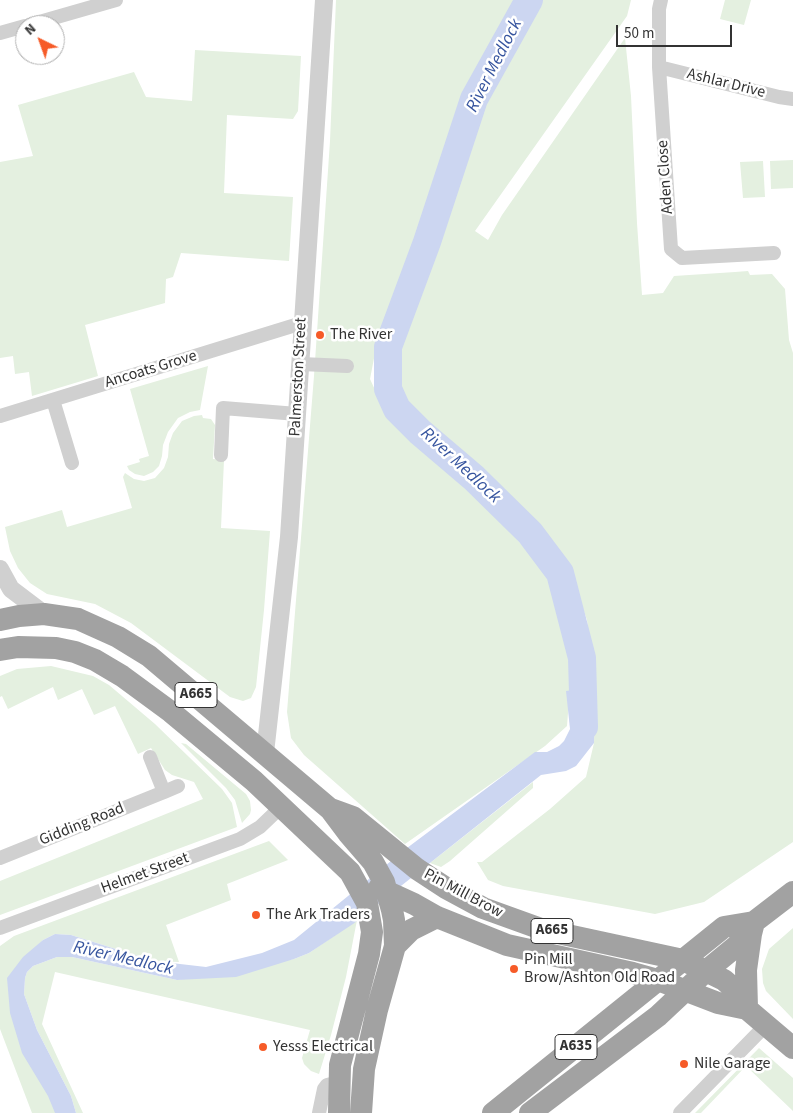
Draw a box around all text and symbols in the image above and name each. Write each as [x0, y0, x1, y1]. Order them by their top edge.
north arrow [15, 15, 65, 65]
scale bar [618, 15, 734, 47]
water label: River Medlock [462, 16, 528, 116]
text: N [20, 19, 41, 40]
text: 50 m [624, 23, 654, 44]
street label: Ashlar Drive [685, 65, 767, 103]
street label: Aden Close [654, 139, 678, 215]
street label: Palmerston Street [286, 317, 312, 437]
place label: The River [330, 325, 392, 345]
marker: The River [314, 329, 326, 341]
street label: Ancoats Grove [103, 347, 199, 393]
water label: River Medlock [415, 423, 505, 509]
road number: A665 [175, 682, 217, 708]
street label: Gidding Road [37, 799, 127, 851]
street label: Helmet Street [98, 849, 192, 899]
street label: Pin Mill Brow [420, 865, 506, 923]
place label: The Ark Traders [266, 905, 370, 925]
marker: The Ark Traders [250, 909, 262, 921]
road number: A665 [531, 918, 573, 944]
water label: River Medlock [71, 937, 175, 981]
place label: Pin Mill Brow/Ashton Old Road [524, 950, 675, 988]
marker: Pin Mill Brow/Ashton Old Road [508, 963, 520, 975]
road number: A635 [555, 1034, 597, 1060]
place label: Yesss Electrical [273, 1037, 373, 1057]
marker: Yesss Electrical [257, 1041, 269, 1053]
place label: Nile Garage [694, 1054, 770, 1074]
marker: Nile Garage [678, 1058, 690, 1070]

